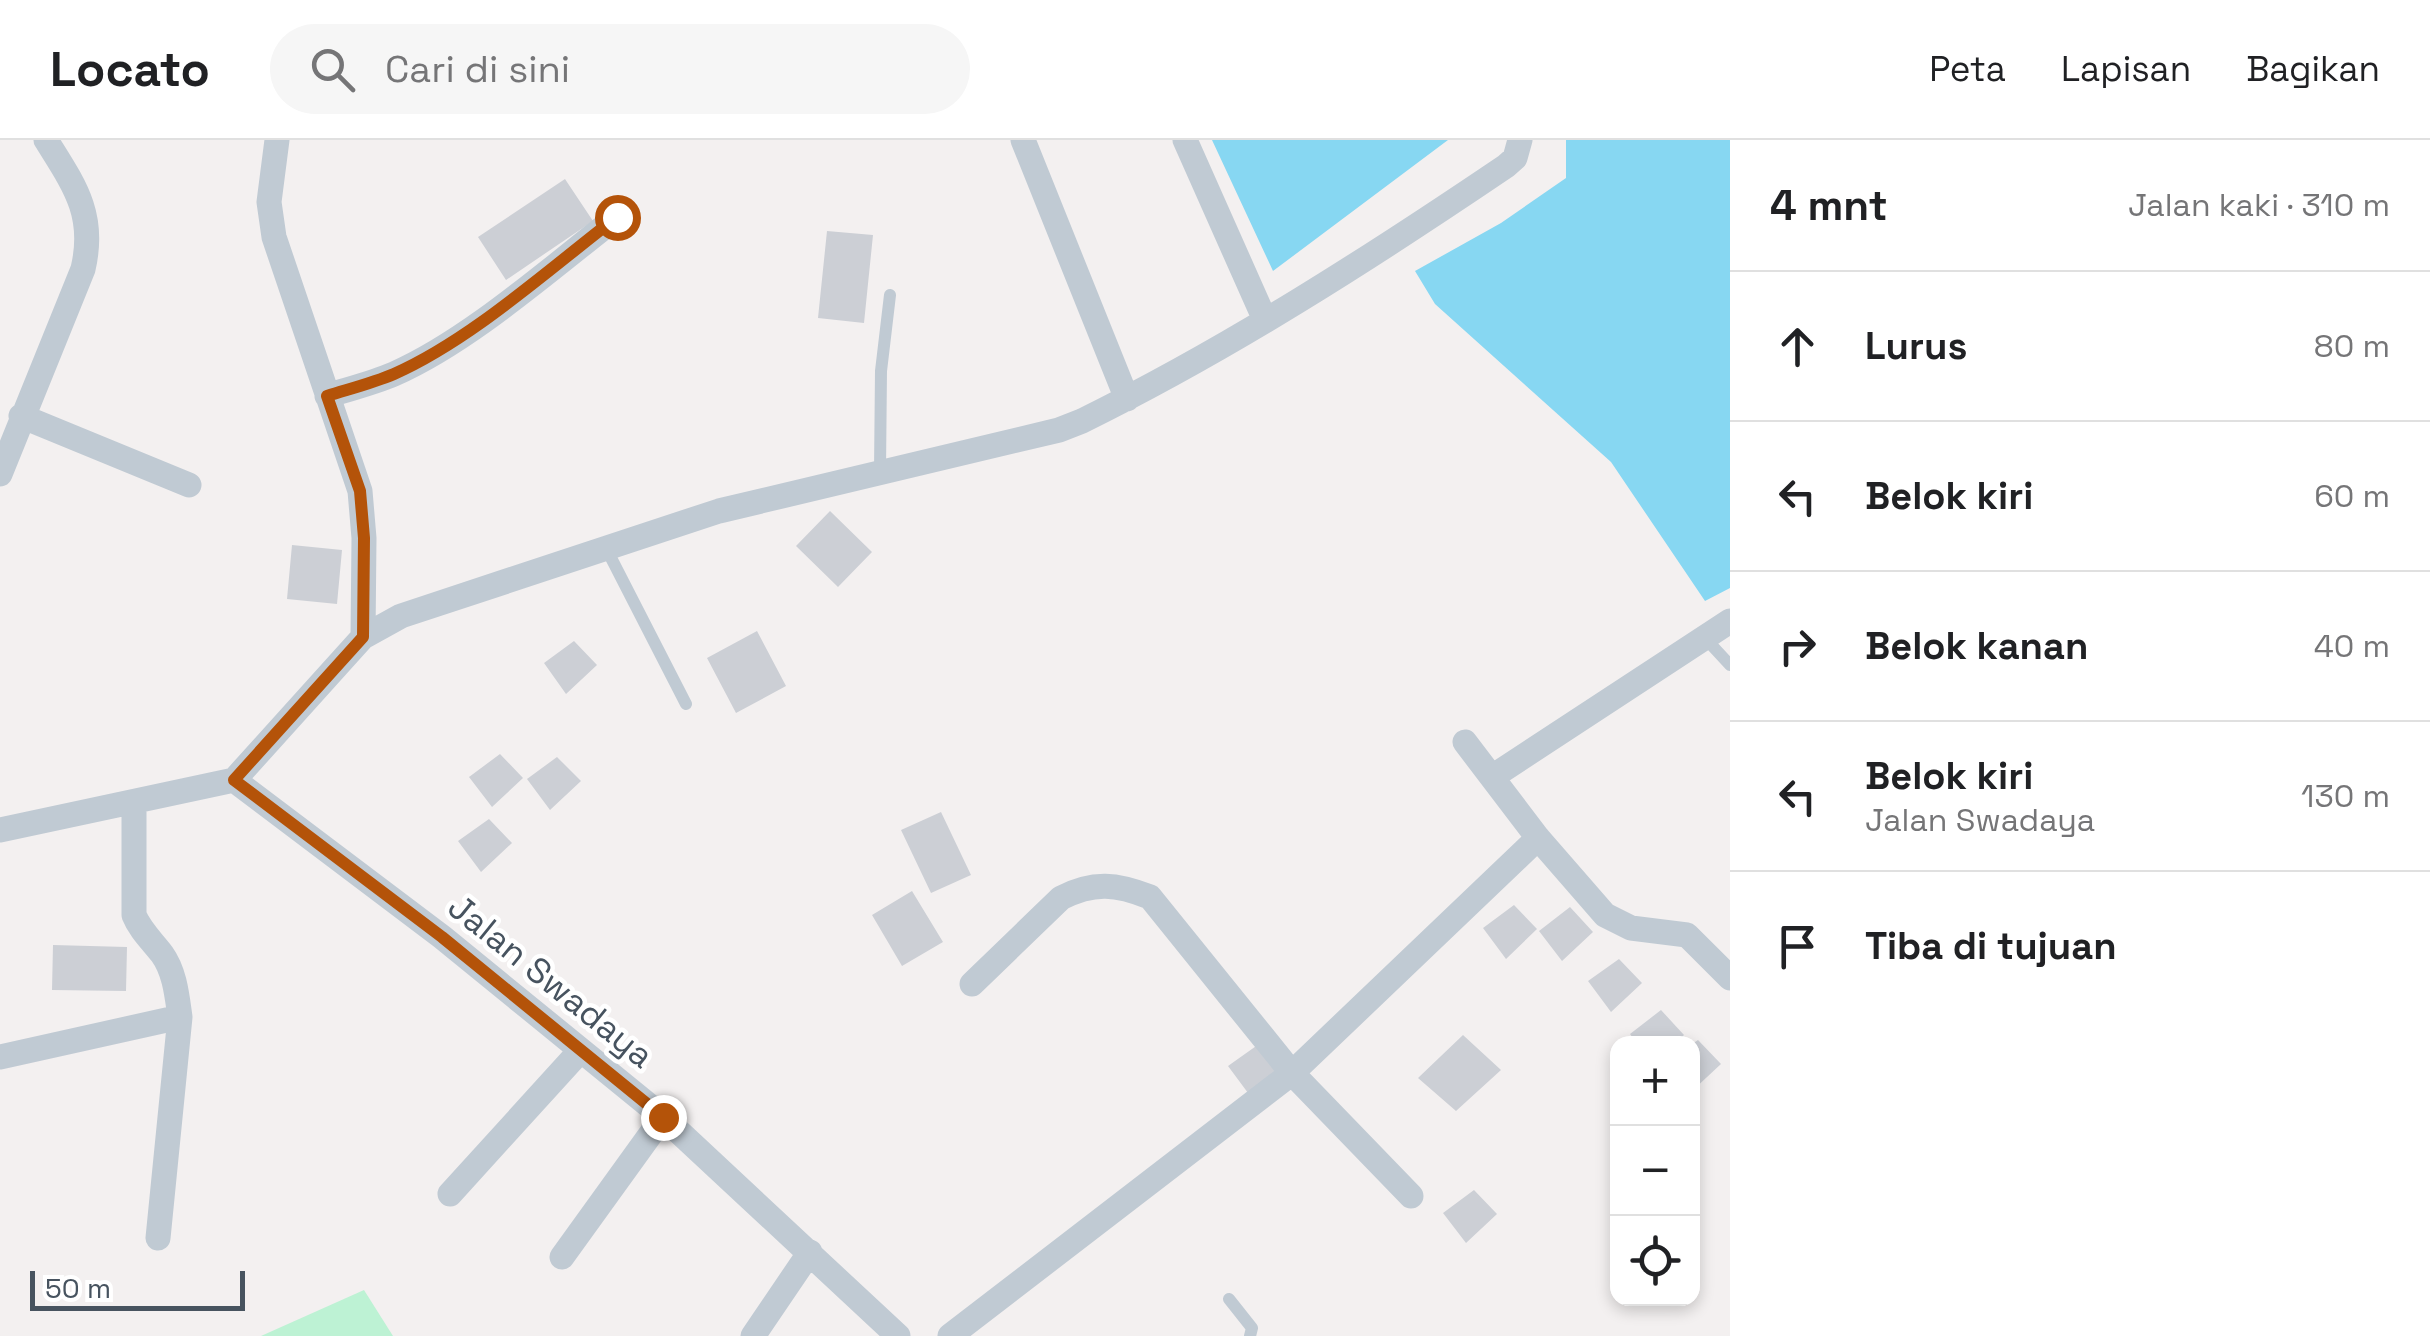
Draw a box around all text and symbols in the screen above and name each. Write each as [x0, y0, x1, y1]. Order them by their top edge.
search box [270, 24, 970, 114]
text: Locato [50, 39, 210, 100]
icon: search [305, 42, 360, 97]
text: Cari di sini [385, 45, 570, 93]
text: Peta [1929, 47, 2006, 91]
text: Lapisan [2061, 47, 2191, 91]
text: Bagikan [2246, 47, 2380, 91]
text: 4 mnt [1770, 179, 1888, 232]
text: Jalan kaki · 310 m [2128, 185, 2390, 225]
route start [595, 195, 641, 241]
icon: ahead [1770, 319, 1825, 374]
text: Lurus [1865, 322, 1967, 370]
text: 80 m [2314, 326, 2390, 366]
icon: left [1770, 469, 1825, 524]
text: Belok kiri [1865, 472, 2033, 520]
text: 60 m [2314, 476, 2390, 516]
icon: right [1770, 619, 1825, 674]
text: Belok kanan [1865, 622, 2088, 670]
text: 40 m [2314, 626, 2390, 666]
text: Belok kiri [1865, 752, 2033, 800]
icon: left [1770, 769, 1825, 824]
text: 130 m [2301, 776, 2390, 816]
text: Jalan Swadaya [1865, 800, 2095, 840]
street label: Jalan Swadaya [439, 885, 663, 1077]
icon: arrive [1770, 919, 1825, 974]
text: Tiba di tujuan [1865, 922, 2117, 970]
map controls [1610, 1036, 1700, 1306]
button: + [1610, 1036, 1700, 1126]
route end [641, 1095, 687, 1141]
button: − [1610, 1126, 1700, 1216]
button: locate [1610, 1216, 1700, 1306]
scale bar [30, 1266, 245, 1310]
text: 50 m [45, 1270, 111, 1306]

